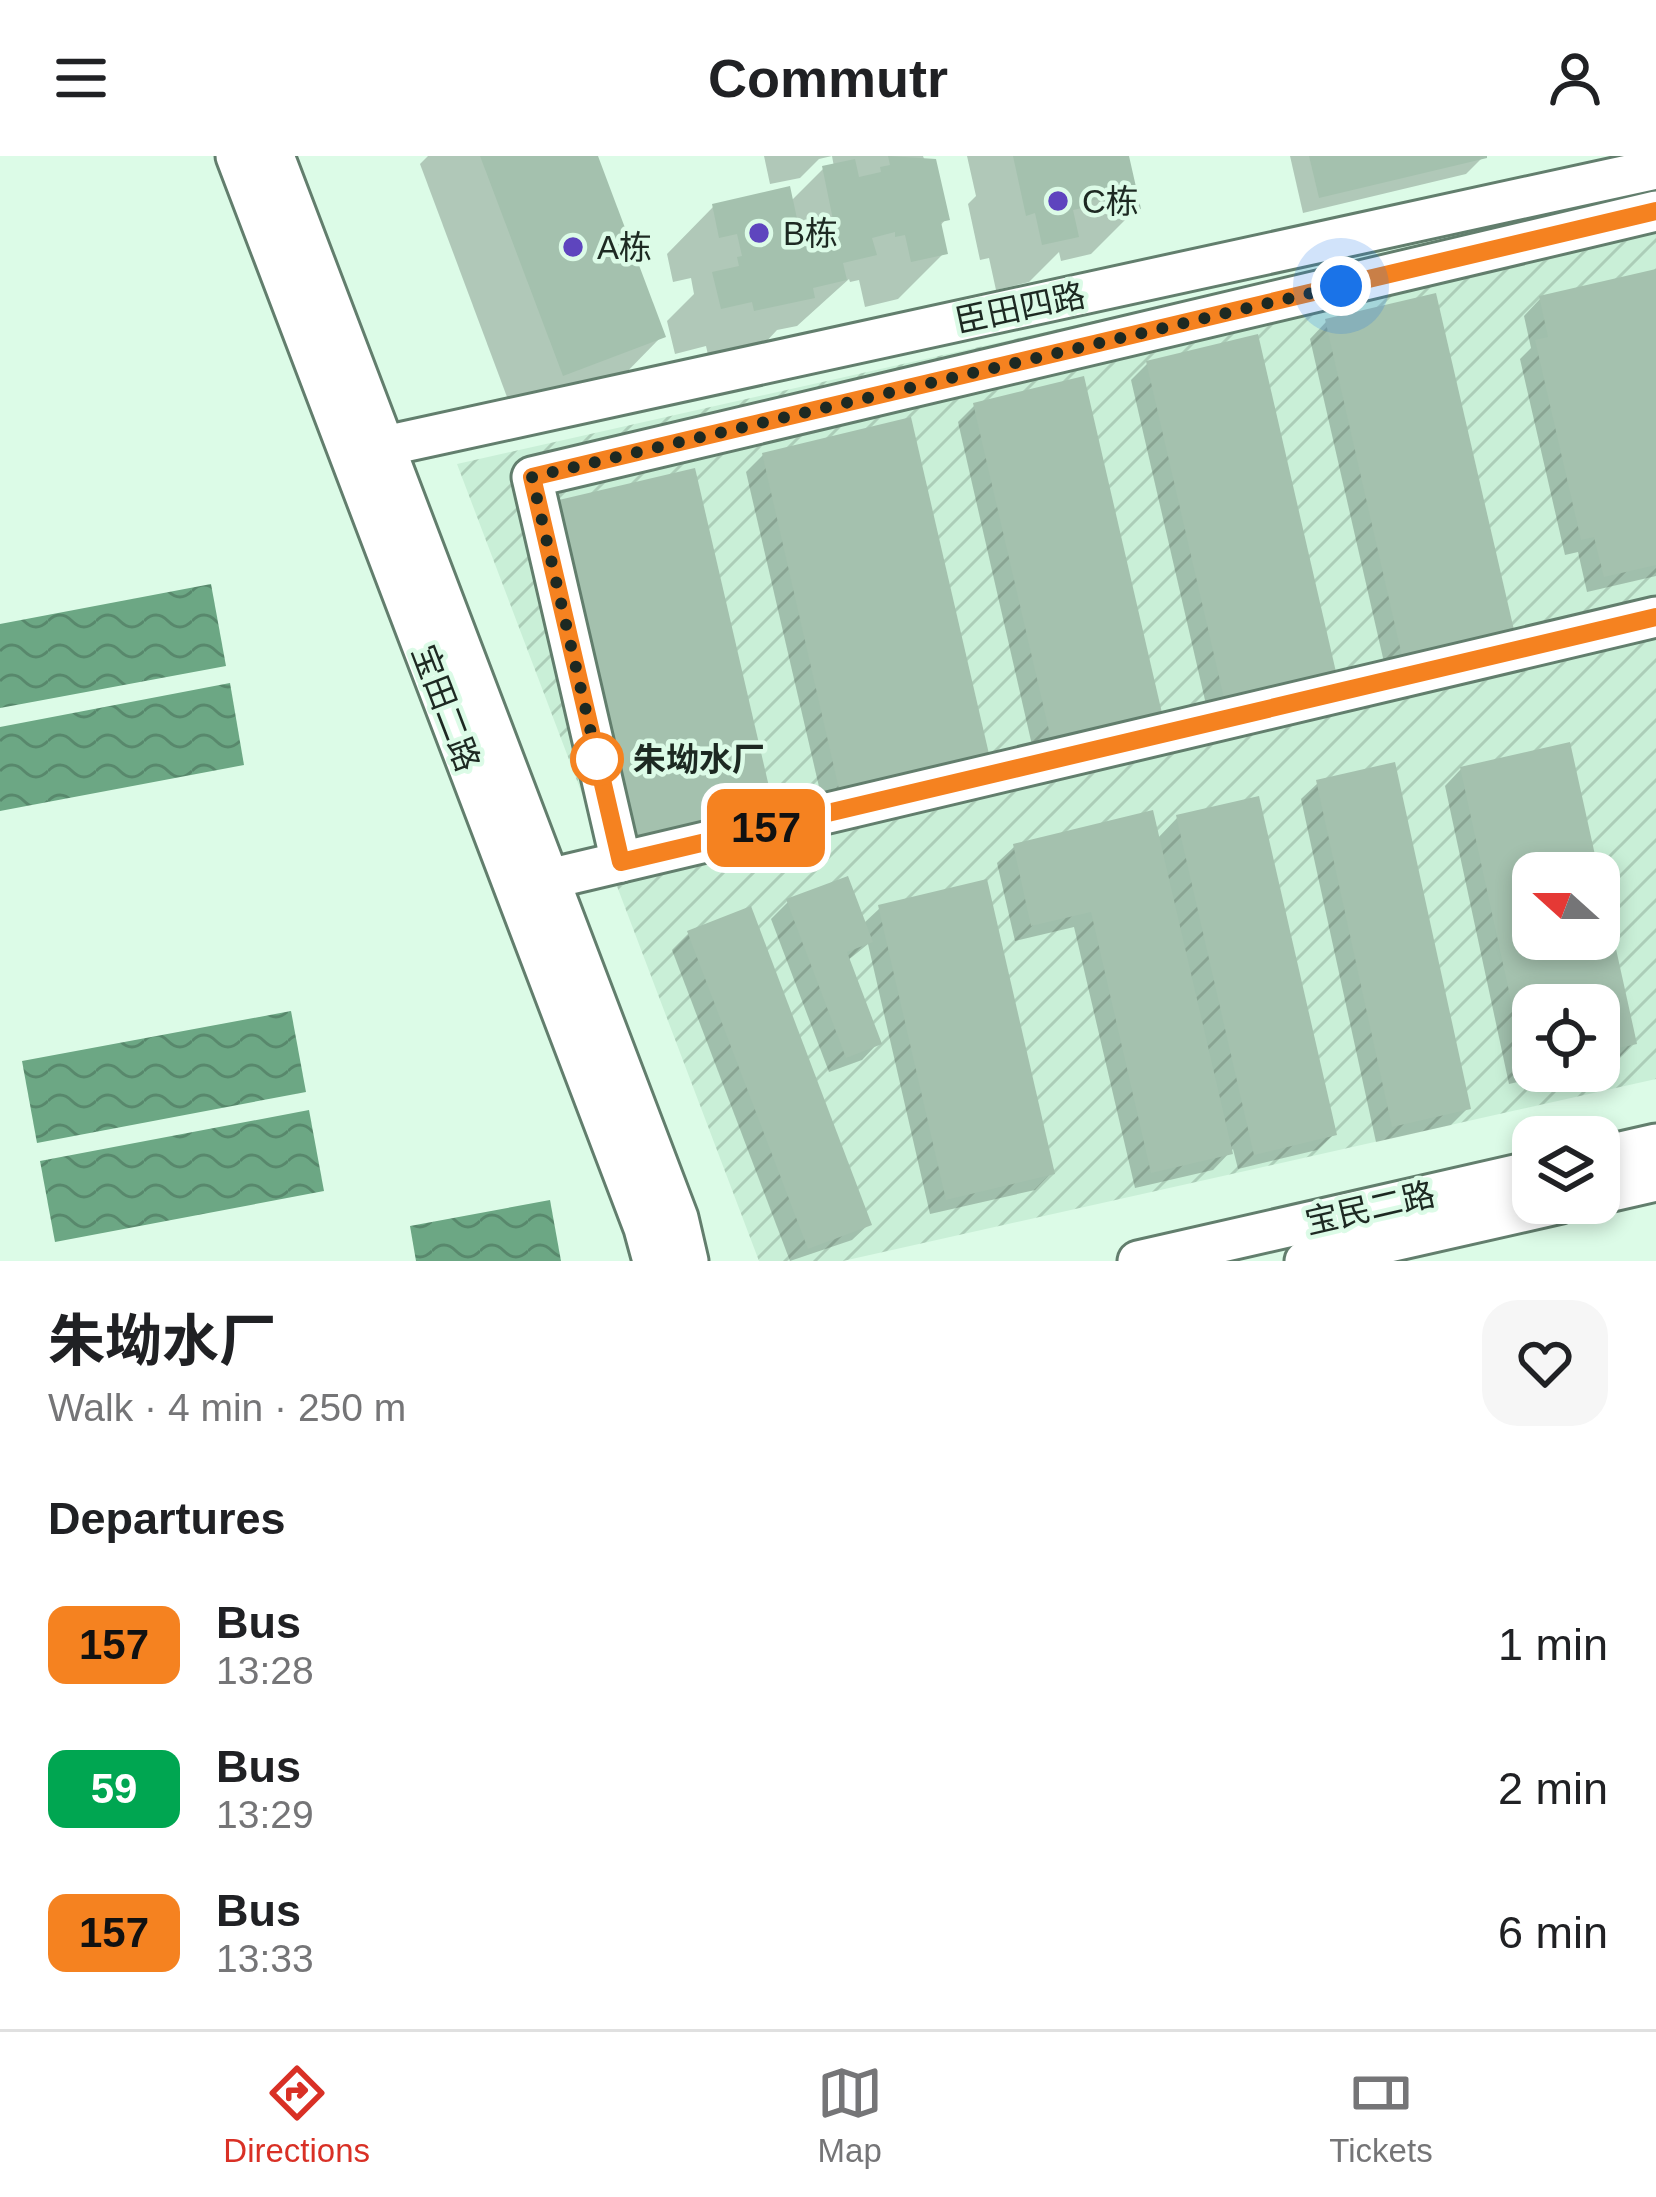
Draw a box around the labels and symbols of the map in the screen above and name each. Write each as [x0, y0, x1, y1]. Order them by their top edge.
place label: C栋 [1082, 183, 1139, 220]
marker: C栋 [1045, 188, 1071, 214]
place label: B栋 [783, 215, 838, 252]
marker: B栋 [746, 220, 772, 246]
place label: A栋 [597, 229, 652, 266]
marker: A栋 [560, 234, 586, 260]
your location [1311, 256, 1371, 316]
street label: 臣田四路 [952, 276, 1088, 340]
street label: 宝田二路 [405, 640, 487, 776]
marker: 朱坳水厂 [572, 734, 622, 784]
place label: 朱坳水厂 [633, 741, 765, 778]
line badge: 157 [697, 789, 835, 867]
north arrow [1512, 852, 1620, 960]
street label: 宝民二路 [1302, 1175, 1438, 1241]

